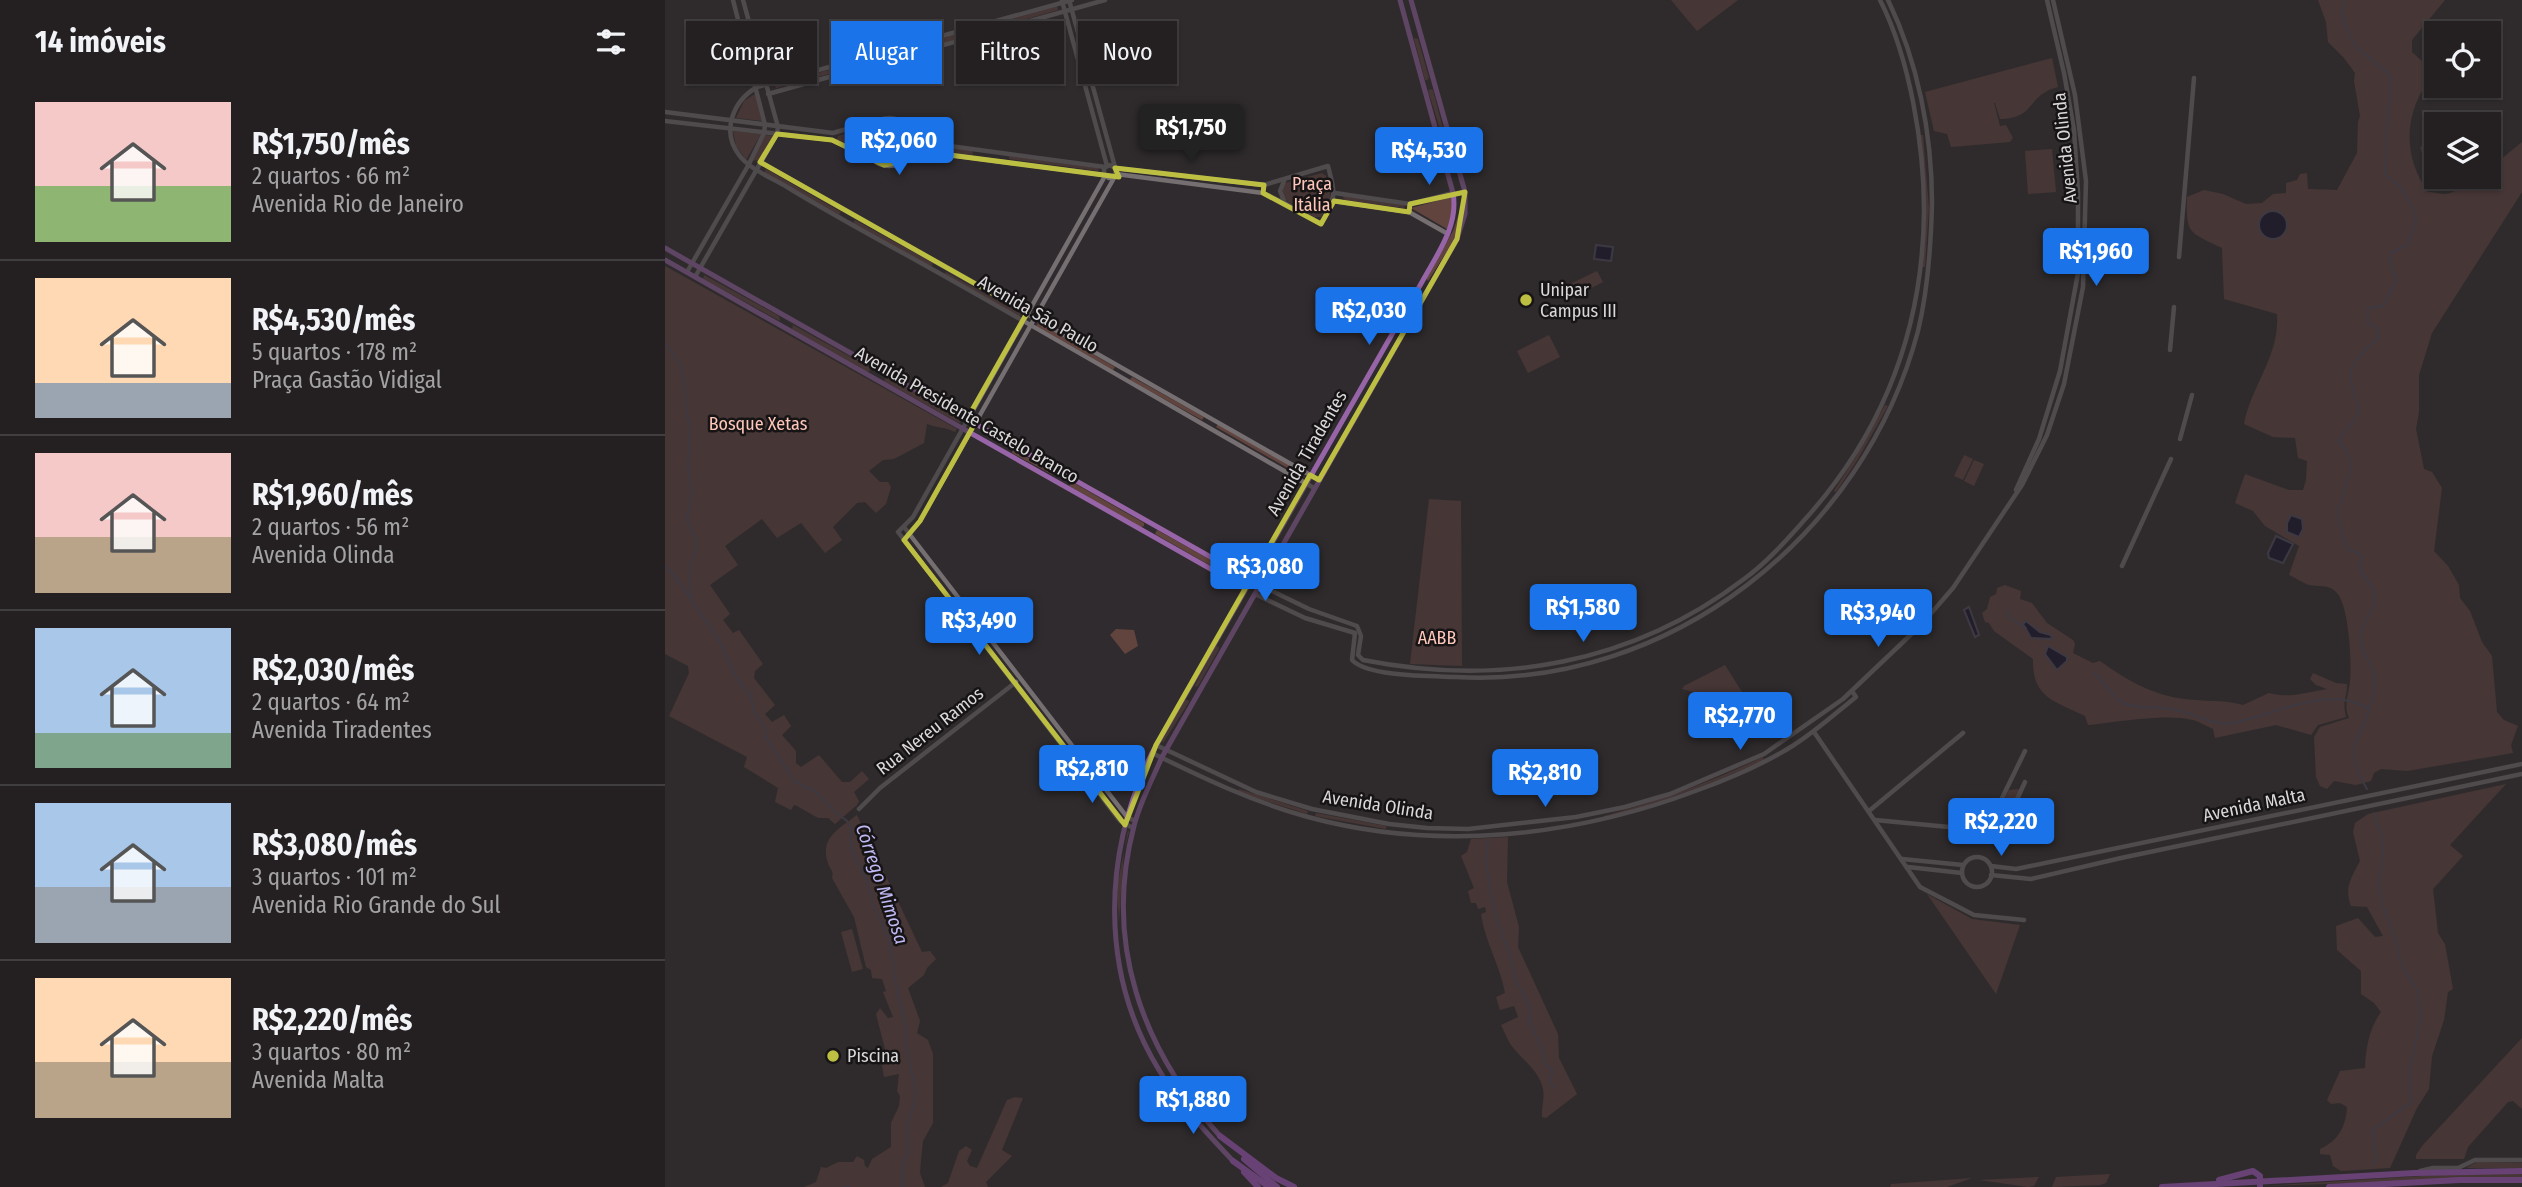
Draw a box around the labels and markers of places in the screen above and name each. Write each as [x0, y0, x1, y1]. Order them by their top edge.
pin: R$1,750 [1126, 104, 1256, 164]
pin: R$2,060 [834, 118, 964, 177]
pin: R$4,530 [1364, 128, 1494, 187]
pin: R$1,960 [2031, 229, 2161, 288]
place label: Unipar Campus III [1540, 279, 1617, 322]
pin: R$2,030 [1304, 288, 1434, 347]
marker: Unipar Campus III [1518, 292, 1534, 308]
pin: R$3,080 [1200, 544, 1330, 603]
pin: R$1,580 [1518, 584, 1648, 644]
pin: R$3,940 [1813, 590, 1943, 649]
pin: R$3,490 [914, 598, 1044, 657]
pin: R$2,770 [1675, 692, 1805, 752]
pin: R$2,810 [1027, 746, 1157, 805]
pin: R$2,810 [1480, 750, 1610, 809]
pin: R$2,220 [1936, 798, 2066, 858]
place label: Piscina [847, 1045, 899, 1067]
marker: Piscina [825, 1048, 841, 1064]
pin: R$1,880 [1128, 1076, 1258, 1136]

